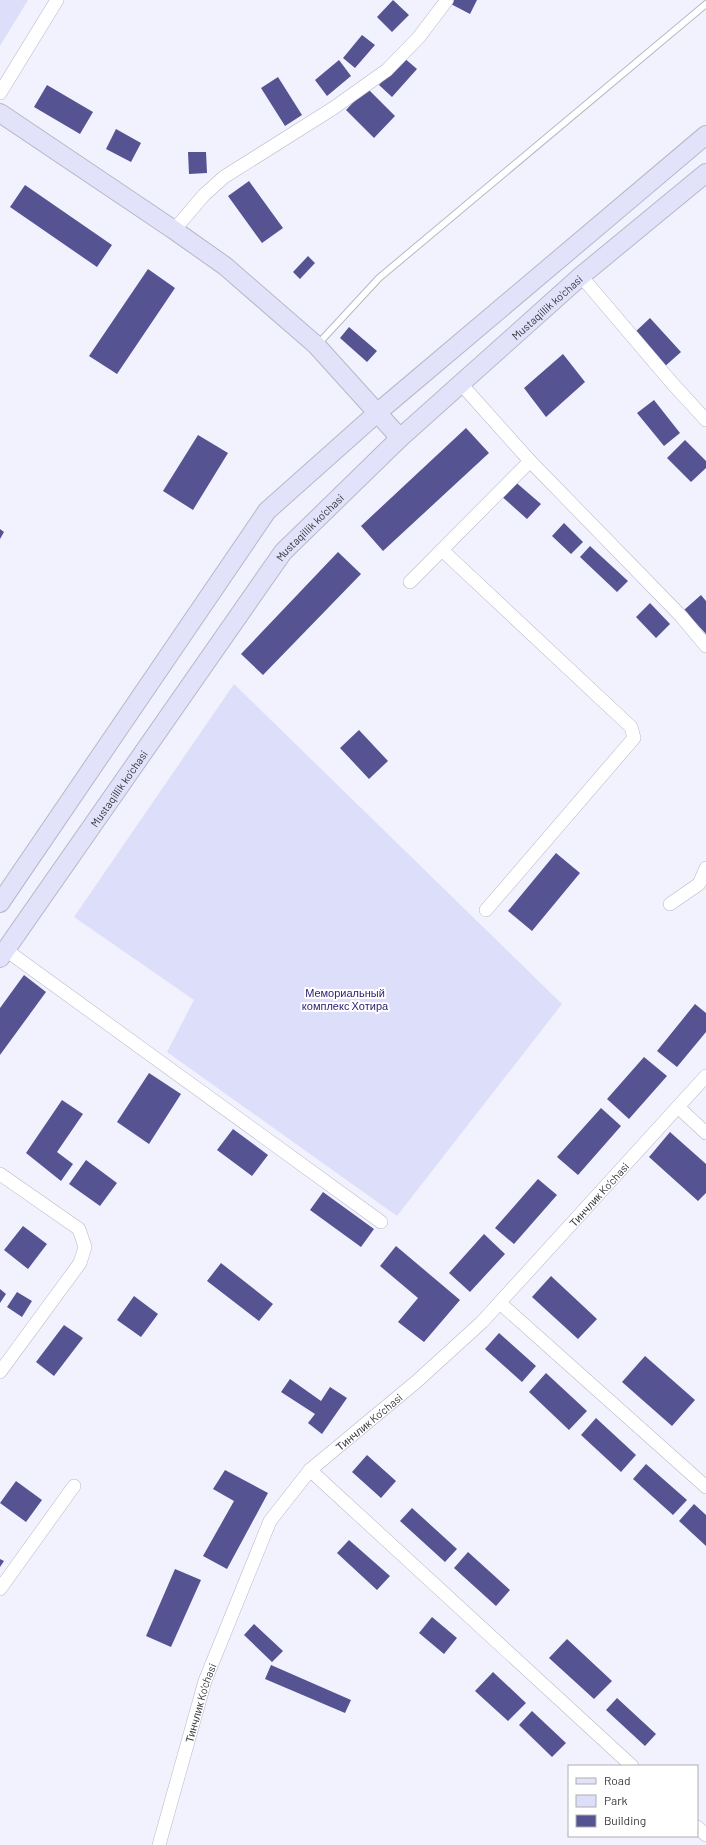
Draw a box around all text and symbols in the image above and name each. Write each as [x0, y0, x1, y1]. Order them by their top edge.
street label: Mustaqillik ko’chasi [509, 272, 585, 342]
street label: Mustaqillik ko’chasi [272, 490, 346, 563]
street label: Mustaqillik ko’chasi [87, 747, 150, 829]
park label: Мемориальный комплекс Хотира [302, 986, 389, 1012]
street label: Тинчлик Ko’chasi [566, 1159, 631, 1229]
street label: Тинчлик Ko’chasi [333, 1390, 405, 1453]
street label: Тинчлик Ko’chasi [182, 1661, 218, 1744]
legend [568, 1765, 698, 1837]
text: Road [604, 1773, 631, 1787]
text: Park [604, 1793, 628, 1807]
text: Building [604, 1813, 646, 1827]

